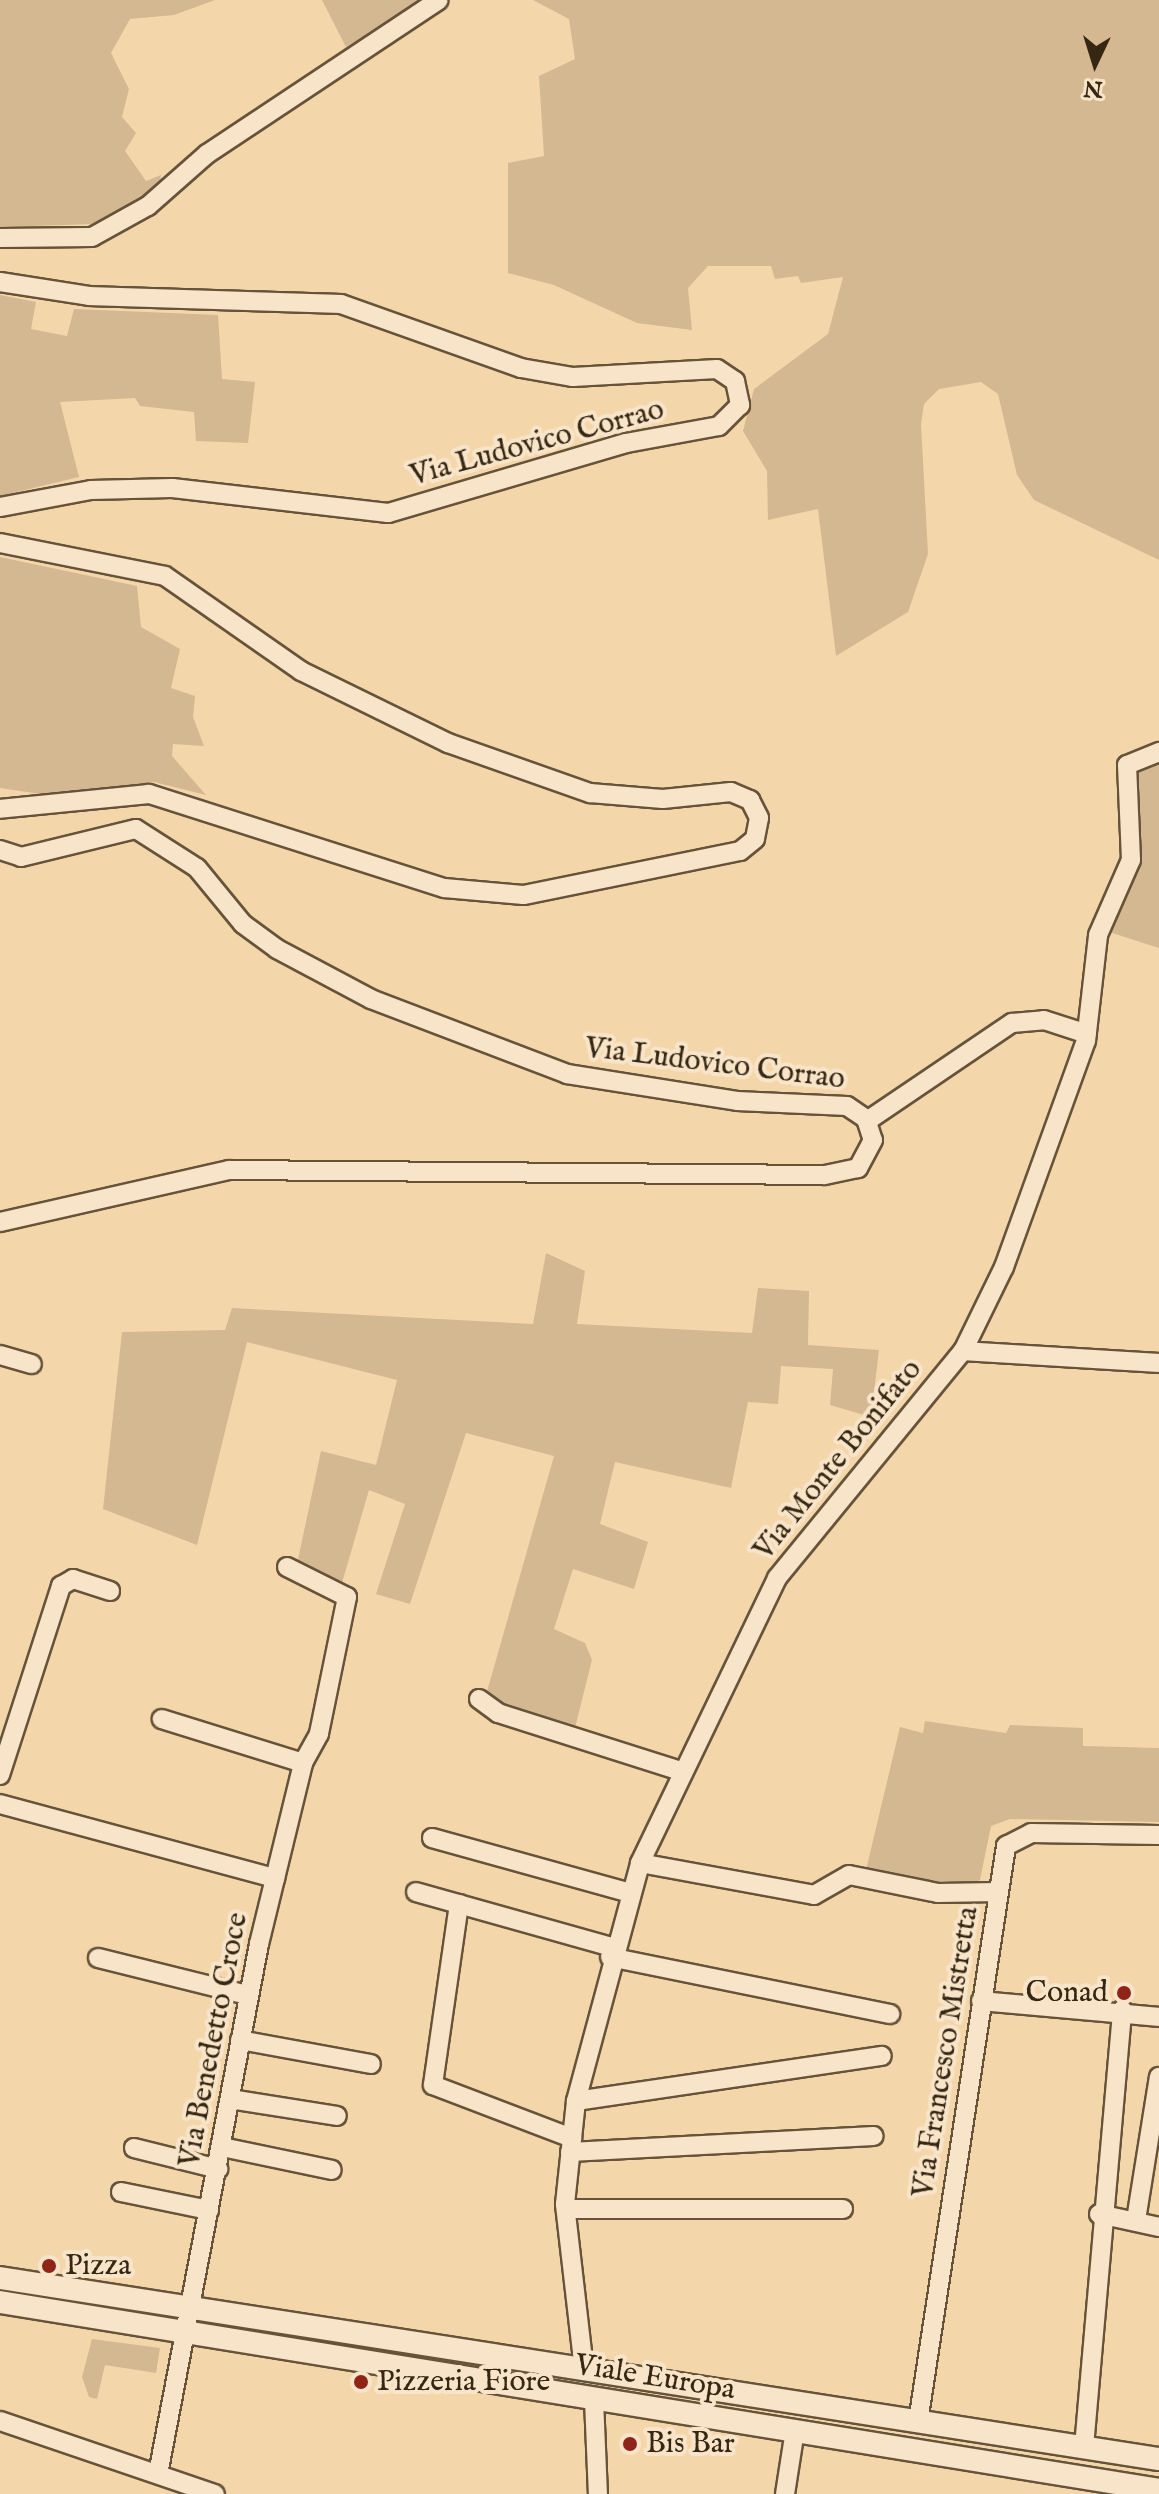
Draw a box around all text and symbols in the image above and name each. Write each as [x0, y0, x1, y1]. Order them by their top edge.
north arrow [1055, 24, 1135, 104]
text: N [1083, 73, 1104, 103]
street label: Via Ludovico Corrao [406, 392, 668, 494]
street label: Via Ludovico Corrao [583, 1030, 847, 1098]
street label: Via Monte Bonifato [746, 1352, 930, 1568]
street label: Via Francesco Mistretta [905, 1904, 987, 2200]
street label: Via Benedetto Croce [172, 1910, 256, 2170]
place label: Conad [1026, 1975, 1108, 2011]
marker: Conad [1115, 1984, 1133, 2002]
place label: Pizza [65, 2248, 131, 2284]
marker: Pizza [40, 2257, 58, 2275]
street label: Viale Europa [572, 2348, 738, 2408]
place label: Pizzeria Fiore [377, 2364, 550, 2400]
marker: Pizzeria Fiore [352, 2373, 370, 2391]
place label: Bis Bar [646, 2426, 735, 2462]
marker: Bis Bar [621, 2435, 639, 2453]

